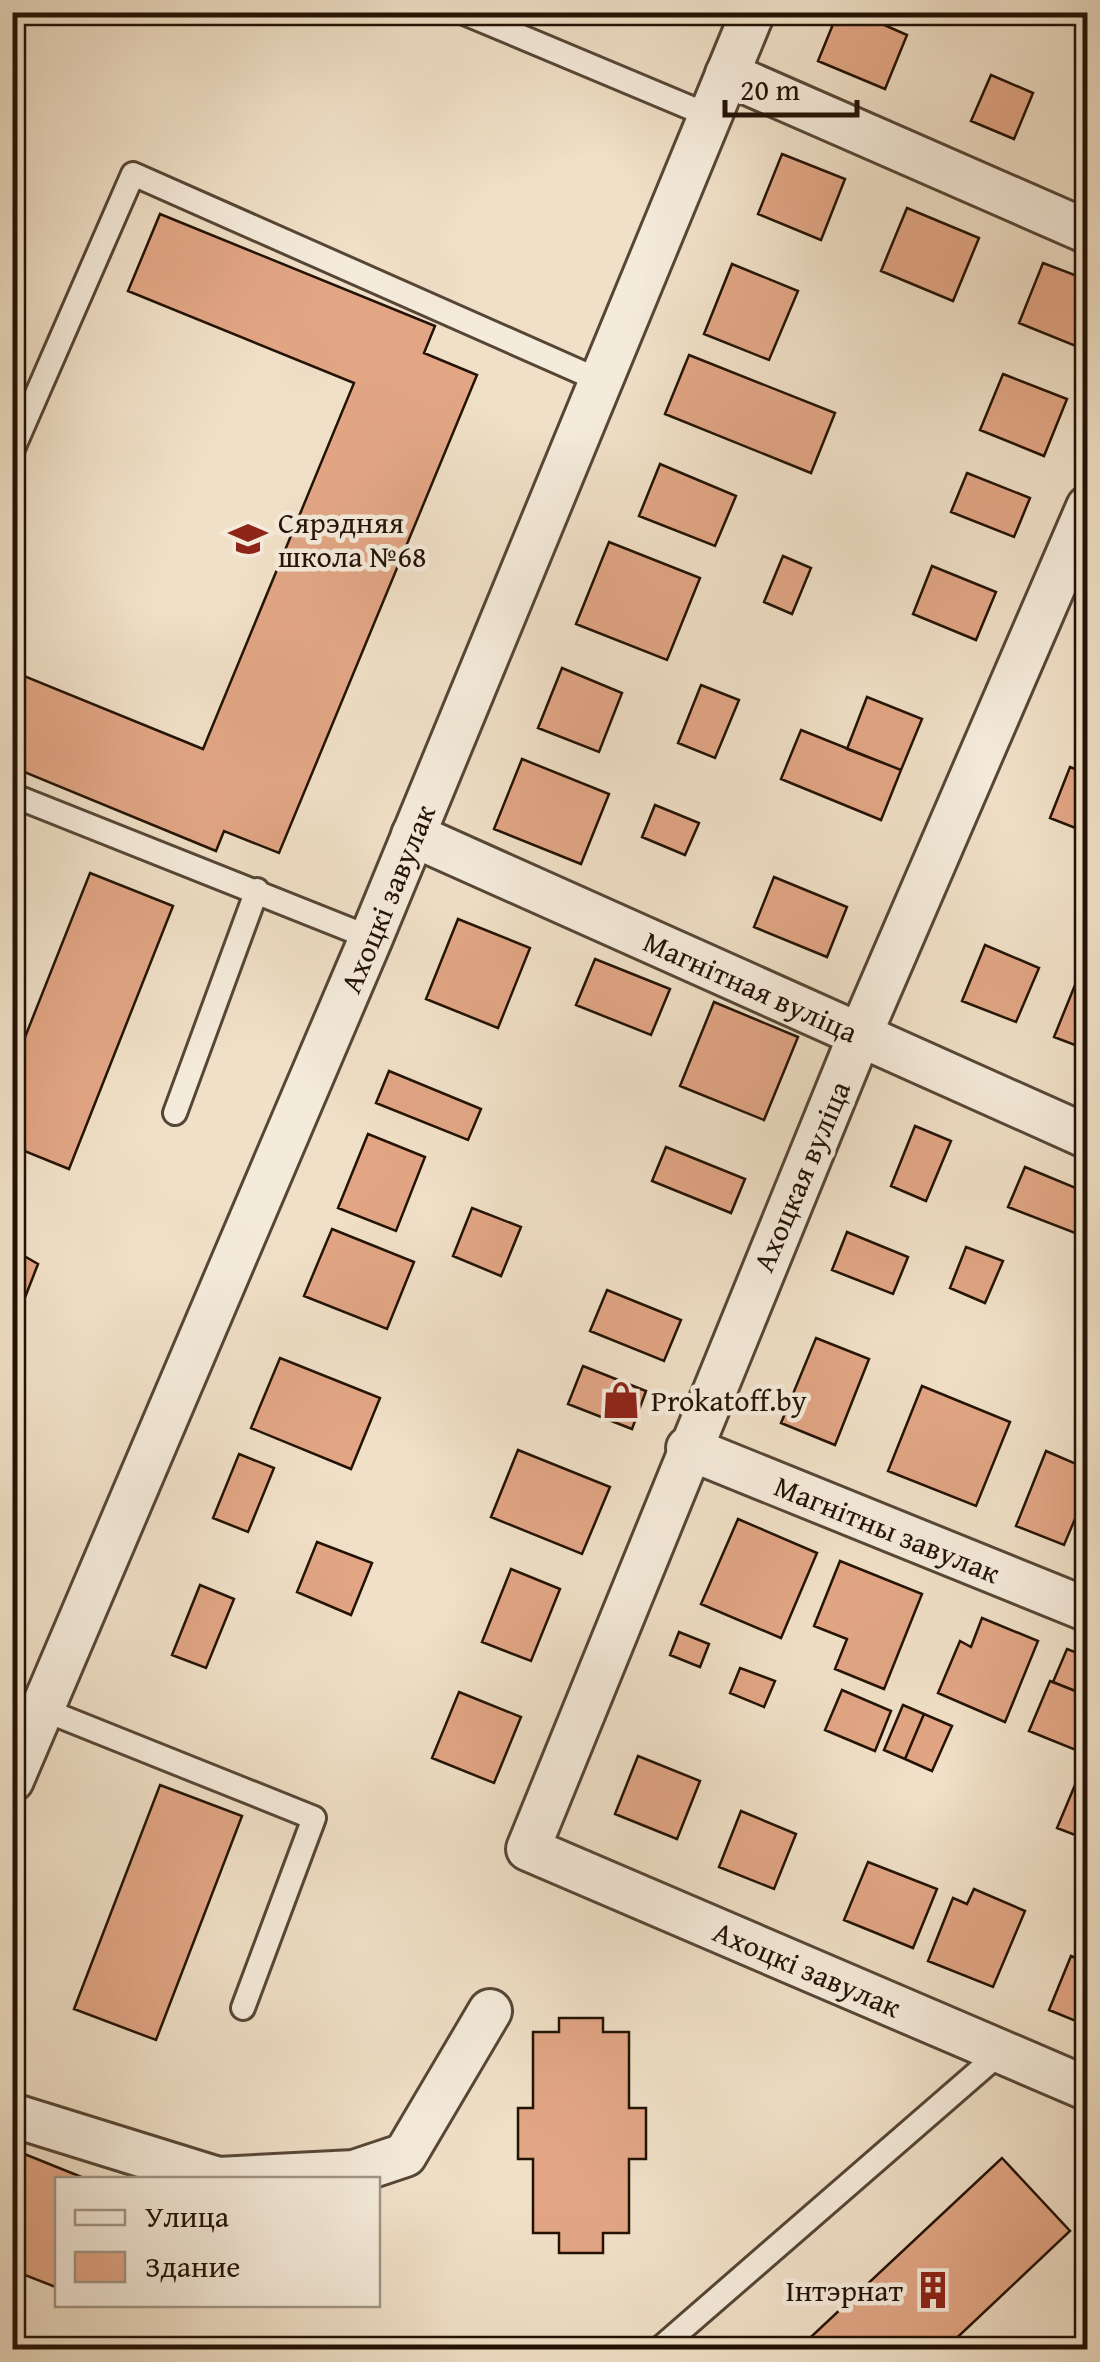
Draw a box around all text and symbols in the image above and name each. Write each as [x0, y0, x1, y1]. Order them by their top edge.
scale bar [725, 55, 858, 117]
text: 20 m [740, 67, 800, 111]
place label: Сярэдняя школа №68 [278, 500, 426, 578]
school or university icon: Сярэдняя школа №68 [227, 518, 269, 560]
street label: Ахоцкі завулак [328, 797, 446, 1000]
street label: Магнітная вуліца [636, 919, 866, 1054]
street label: Ахоцкая вуліца [741, 1073, 861, 1278]
place label: Prokatoff.by [651, 1378, 807, 1422]
shop icon: Prokatoff.by [600, 1379, 642, 1421]
street label: Магнітны завулак [768, 1463, 1007, 1594]
street label: Ахоцкі завулак [706, 1909, 908, 2028]
legend [55, 2177, 380, 2307]
text: Улица [145, 2194, 230, 2238]
text: Здание [145, 2244, 240, 2288]
place label: Інтэрнат [785, 2268, 904, 2312]
building icon: Інтэрнат [912, 2269, 954, 2311]

